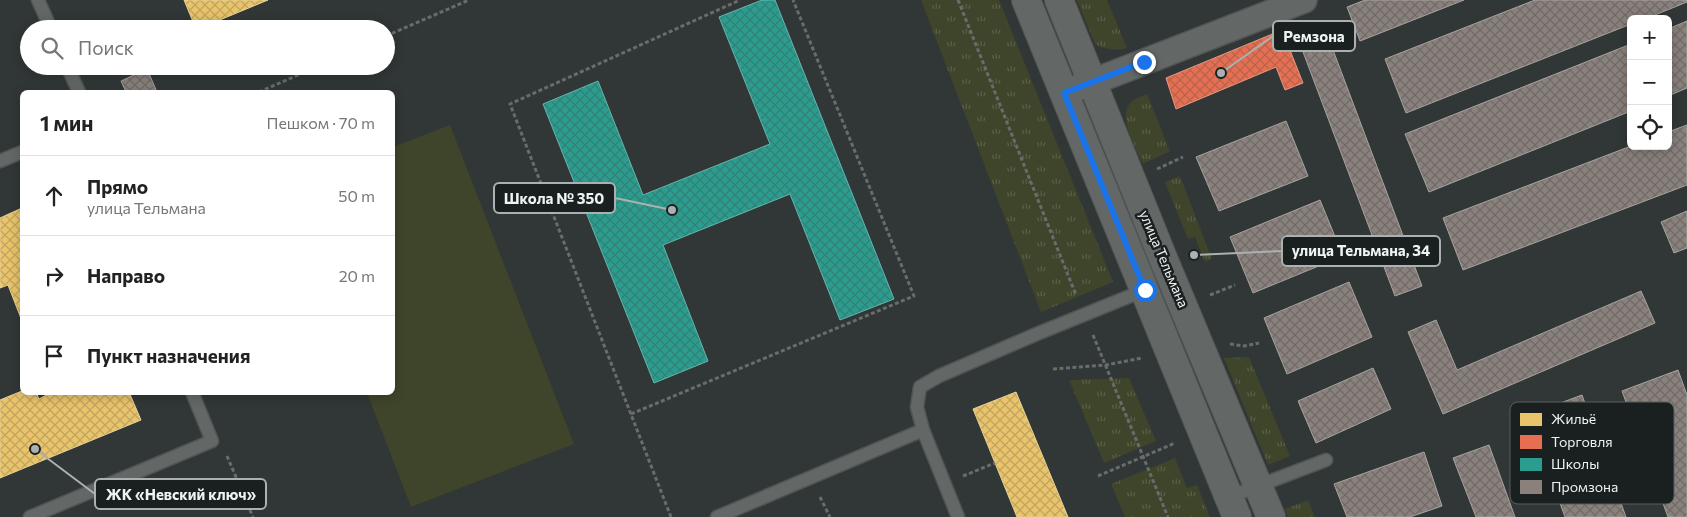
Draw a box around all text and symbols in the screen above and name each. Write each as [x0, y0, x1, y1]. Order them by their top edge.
map controls [1627, 15, 1672, 150]
button: + [1627, 15, 1672, 60]
search box [20, 20, 395, 75]
callout: Ремзона [1273, 21, 1355, 51]
text: Ремзона [1283, 27, 1345, 45]
icon: search [38, 34, 66, 62]
text: Поиск [78, 36, 134, 59]
route end [1133, 51, 1156, 74]
button: − [1627, 60, 1672, 105]
button: locate [1627, 105, 1672, 150]
text: 1 мин [40, 110, 93, 135]
text: Пешком · 70 m [266, 113, 375, 132]
text: Прямо [87, 175, 148, 198]
icon: ahead [40, 182, 68, 210]
callout: Школа № 350 [494, 183, 615, 213]
text: 50 m [338, 186, 375, 205]
text: Школа № 350 [504, 189, 604, 207]
text: улица Тельмана [87, 198, 206, 217]
street label: улица Тельмана [1136, 208, 1193, 310]
callout: улица Тельмана, 34 [1282, 236, 1440, 266]
text: улица Тельмана, 34 [1292, 241, 1430, 259]
icon: right [40, 262, 68, 290]
text: Направо [87, 264, 165, 287]
text: 20 m [339, 266, 375, 285]
route start [1134, 279, 1157, 302]
icon: arrive [40, 342, 68, 370]
text: Пункт назначения [87, 344, 250, 367]
legend [1510, 402, 1674, 504]
text: Жильё [1551, 410, 1596, 427]
text: Торговля [1551, 433, 1613, 450]
text: Школы [1551, 455, 1599, 472]
text: Промзона [1551, 478, 1618, 495]
callout: ЖК «Невский ключ» [95, 479, 266, 509]
text: ЖК «Невский ключ» [106, 485, 257, 503]

